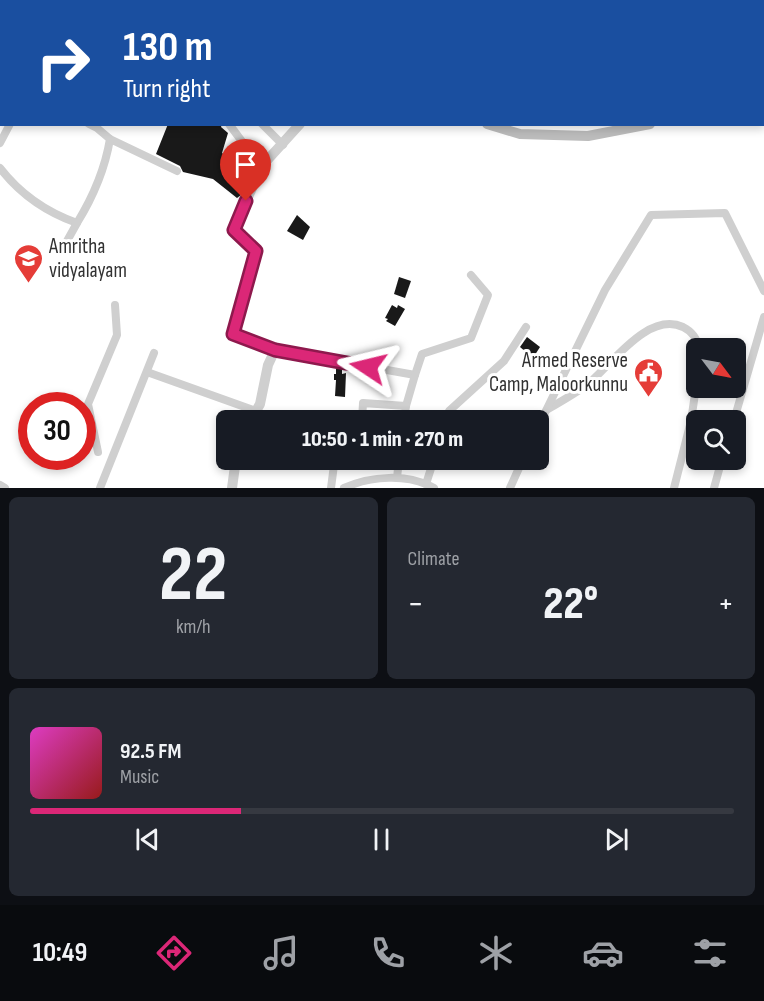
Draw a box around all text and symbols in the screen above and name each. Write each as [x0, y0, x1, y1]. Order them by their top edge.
text: 130 m [123, 22, 213, 73]
icon: right [24, 24, 102, 102]
text: Turn right [123, 73, 210, 105]
pin [220, 139, 271, 201]
icon: arrive [229, 148, 262, 181]
place label: Amritha vidyalayam [48, 234, 127, 283]
school or university icon: Amritha vidyalayam [12, 242, 44, 284]
position arrow [336, 335, 400, 399]
north arrow [686, 338, 746, 398]
map controls [686, 338, 746, 470]
place label: Armed Reserve Camp, Maloorkunnu [489, 348, 628, 397]
public building icon: Armed Reserve Camp, Maloorkunnu [633, 356, 665, 398]
speed limit sign: 30 [18, 392, 96, 470]
button: search [686, 410, 746, 470]
text: 10:50 · 1 min · 270 m [302, 426, 463, 453]
text: 22 [159, 529, 227, 622]
text: Climate [408, 547, 460, 571]
text: 22° [543, 577, 598, 632]
text: − [408, 584, 424, 624]
text: + [718, 584, 734, 624]
text: km/h [176, 615, 211, 639]
text: 92.5 FM [120, 738, 181, 765]
text: Music [120, 765, 159, 789]
icon: previous [131, 823, 164, 856]
icon: pause [365, 823, 398, 856]
icon: next [600, 823, 633, 856]
icon: directions [153, 932, 195, 974]
icon: music [260, 932, 302, 974]
icon: phone [367, 932, 409, 974]
icon: climate [475, 932, 517, 974]
icon: car [582, 932, 624, 974]
icon: filters [689, 932, 731, 974]
text: 10:49 [33, 937, 87, 969]

